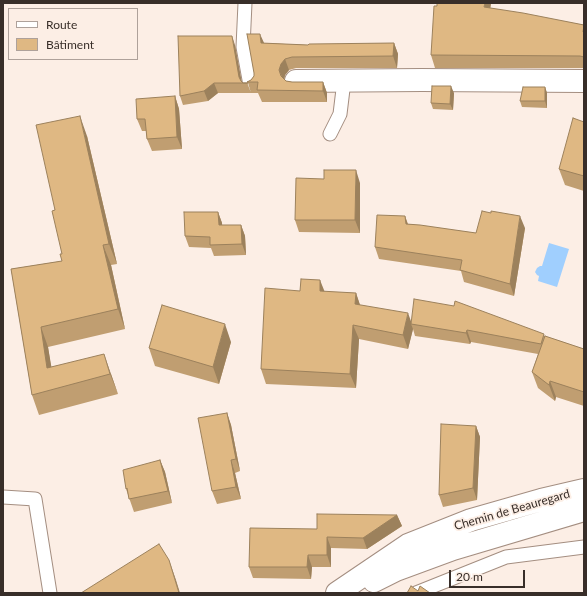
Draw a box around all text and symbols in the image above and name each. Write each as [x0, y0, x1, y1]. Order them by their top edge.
legend [8, 8, 138, 60]
text: Route [46, 17, 77, 32]
text: Bâtiment [46, 37, 94, 52]
street label: Chemin de Beauregard [452, 487, 572, 533]
scale bar [451, 562, 527, 588]
text: 20 m [456, 569, 483, 584]

